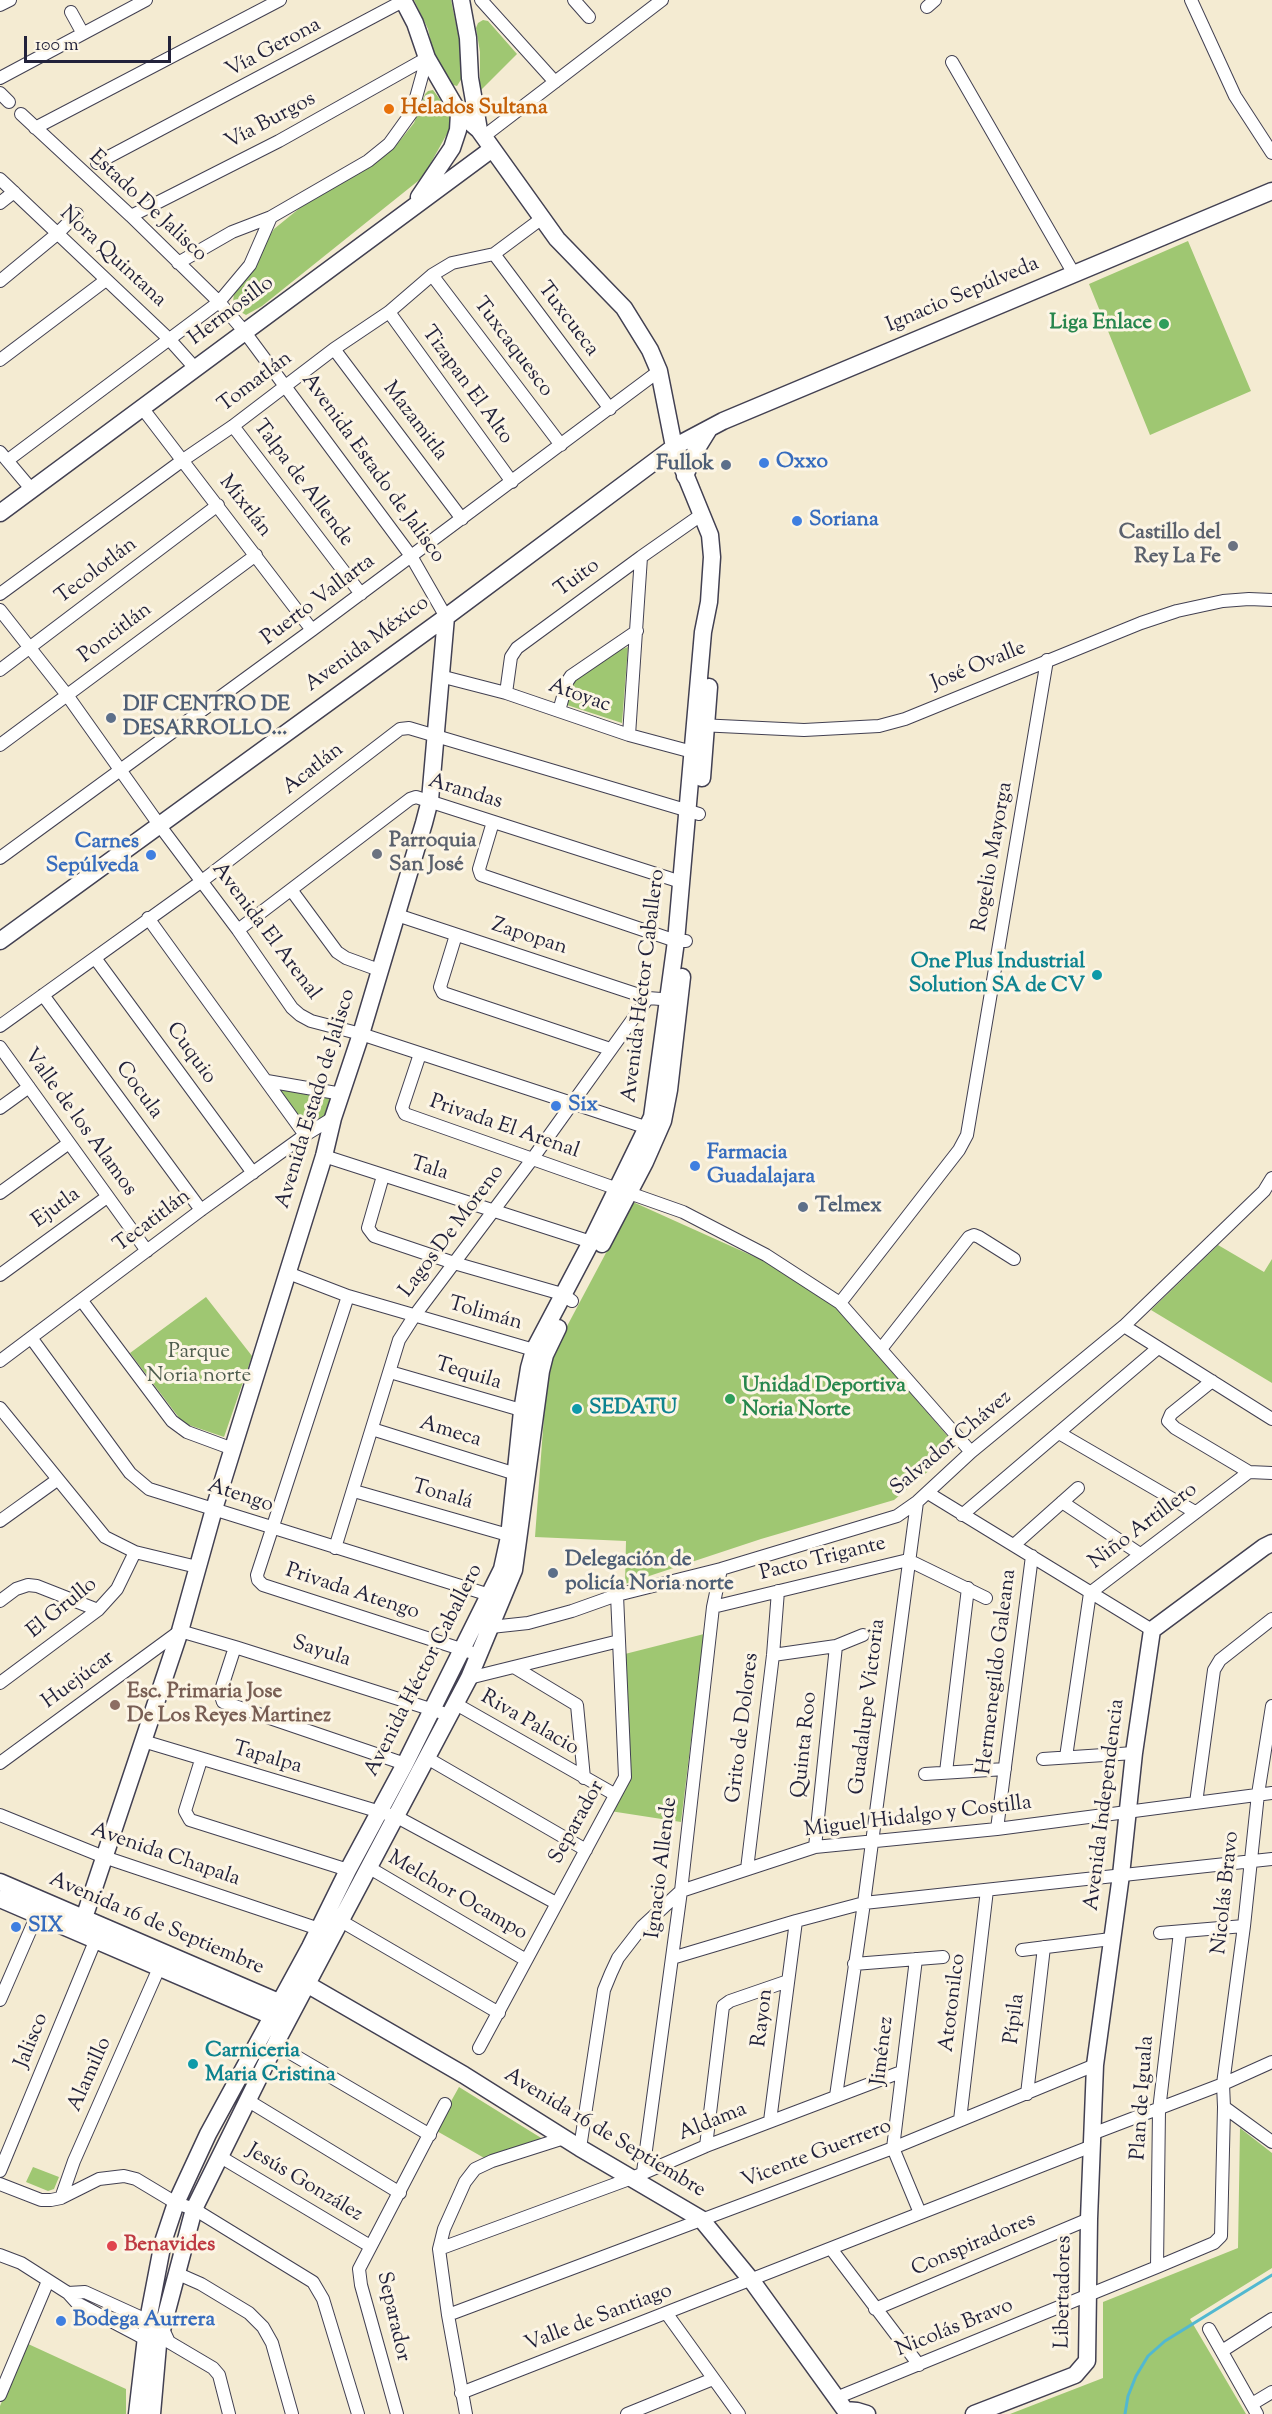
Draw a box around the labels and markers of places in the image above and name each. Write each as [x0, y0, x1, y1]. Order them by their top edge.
place label: Helados Sultana [401, 96, 548, 122]
marker: Helados Sultana [382, 102, 396, 116]
place label: Liga Enlace [1049, 311, 1152, 337]
marker: Liga Enlace [1157, 317, 1171, 331]
place label: Oxxo [776, 450, 828, 476]
place label: Fullok [656, 452, 714, 478]
marker: Oxxo [757, 456, 771, 470]
marker: Fullok [719, 458, 733, 472]
place label: Soriana [809, 508, 879, 534]
marker: Soriana [790, 514, 804, 528]
place label: Castillo del Rey La Fe [1119, 521, 1221, 571]
marker: Castillo del Rey La Fe [1226, 539, 1240, 553]
place label: DIF CENTRO DE DESARROLLO… [123, 693, 290, 743]
marker: DIF CENTRO DE DESARROLLO… [104, 711, 118, 725]
place label: Parroquia San José [389, 829, 476, 879]
place label: Carnes Sepúlveda [46, 830, 139, 880]
marker: Parroquia San José [370, 847, 384, 861]
marker: Carnes Sepúlveda [144, 848, 158, 862]
place label: One Plus Industrial Solution SA de CV [909, 950, 1085, 1000]
marker: One Plus Industrial Solution SA de CV [1090, 968, 1104, 982]
place label: Six [568, 1093, 598, 1119]
marker: Six [549, 1099, 563, 1113]
place label: Farmacia Guadalajara [707, 1141, 815, 1191]
marker: Farmacia Guadalajara [688, 1159, 702, 1173]
place label: Telmex [815, 1194, 882, 1220]
marker: Telmex [796, 1200, 810, 1214]
place label: Unidad Deportiva Noria Norte [742, 1374, 906, 1424]
marker: Unidad Deportiva Noria Norte [723, 1392, 737, 1406]
place label: SEDATU [589, 1396, 677, 1422]
marker: SEDATU [570, 1402, 584, 1416]
place label: Delegación de policía Noria norte [565, 1548, 734, 1598]
marker: Delegación de policía Noria norte [546, 1566, 560, 1580]
place label: Esc. Primaria Jose De Los Reyes Martinez [127, 1680, 331, 1730]
marker: Esc. Primaria Jose De Los Reyes Martinez [108, 1698, 122, 1712]
place label: SIX [28, 1914, 63, 1940]
marker: SIX [9, 1920, 23, 1934]
place label: Carniceria Maria Cristina [205, 2039, 336, 2089]
marker: Carniceria Maria Cristina [186, 2057, 200, 2071]
place label: Benavides [124, 2233, 215, 2259]
marker: Benavides [105, 2239, 119, 2253]
place label: Bodega Aurrera [73, 2308, 215, 2334]
marker: Bodega Aurrera [54, 2314, 68, 2328]

